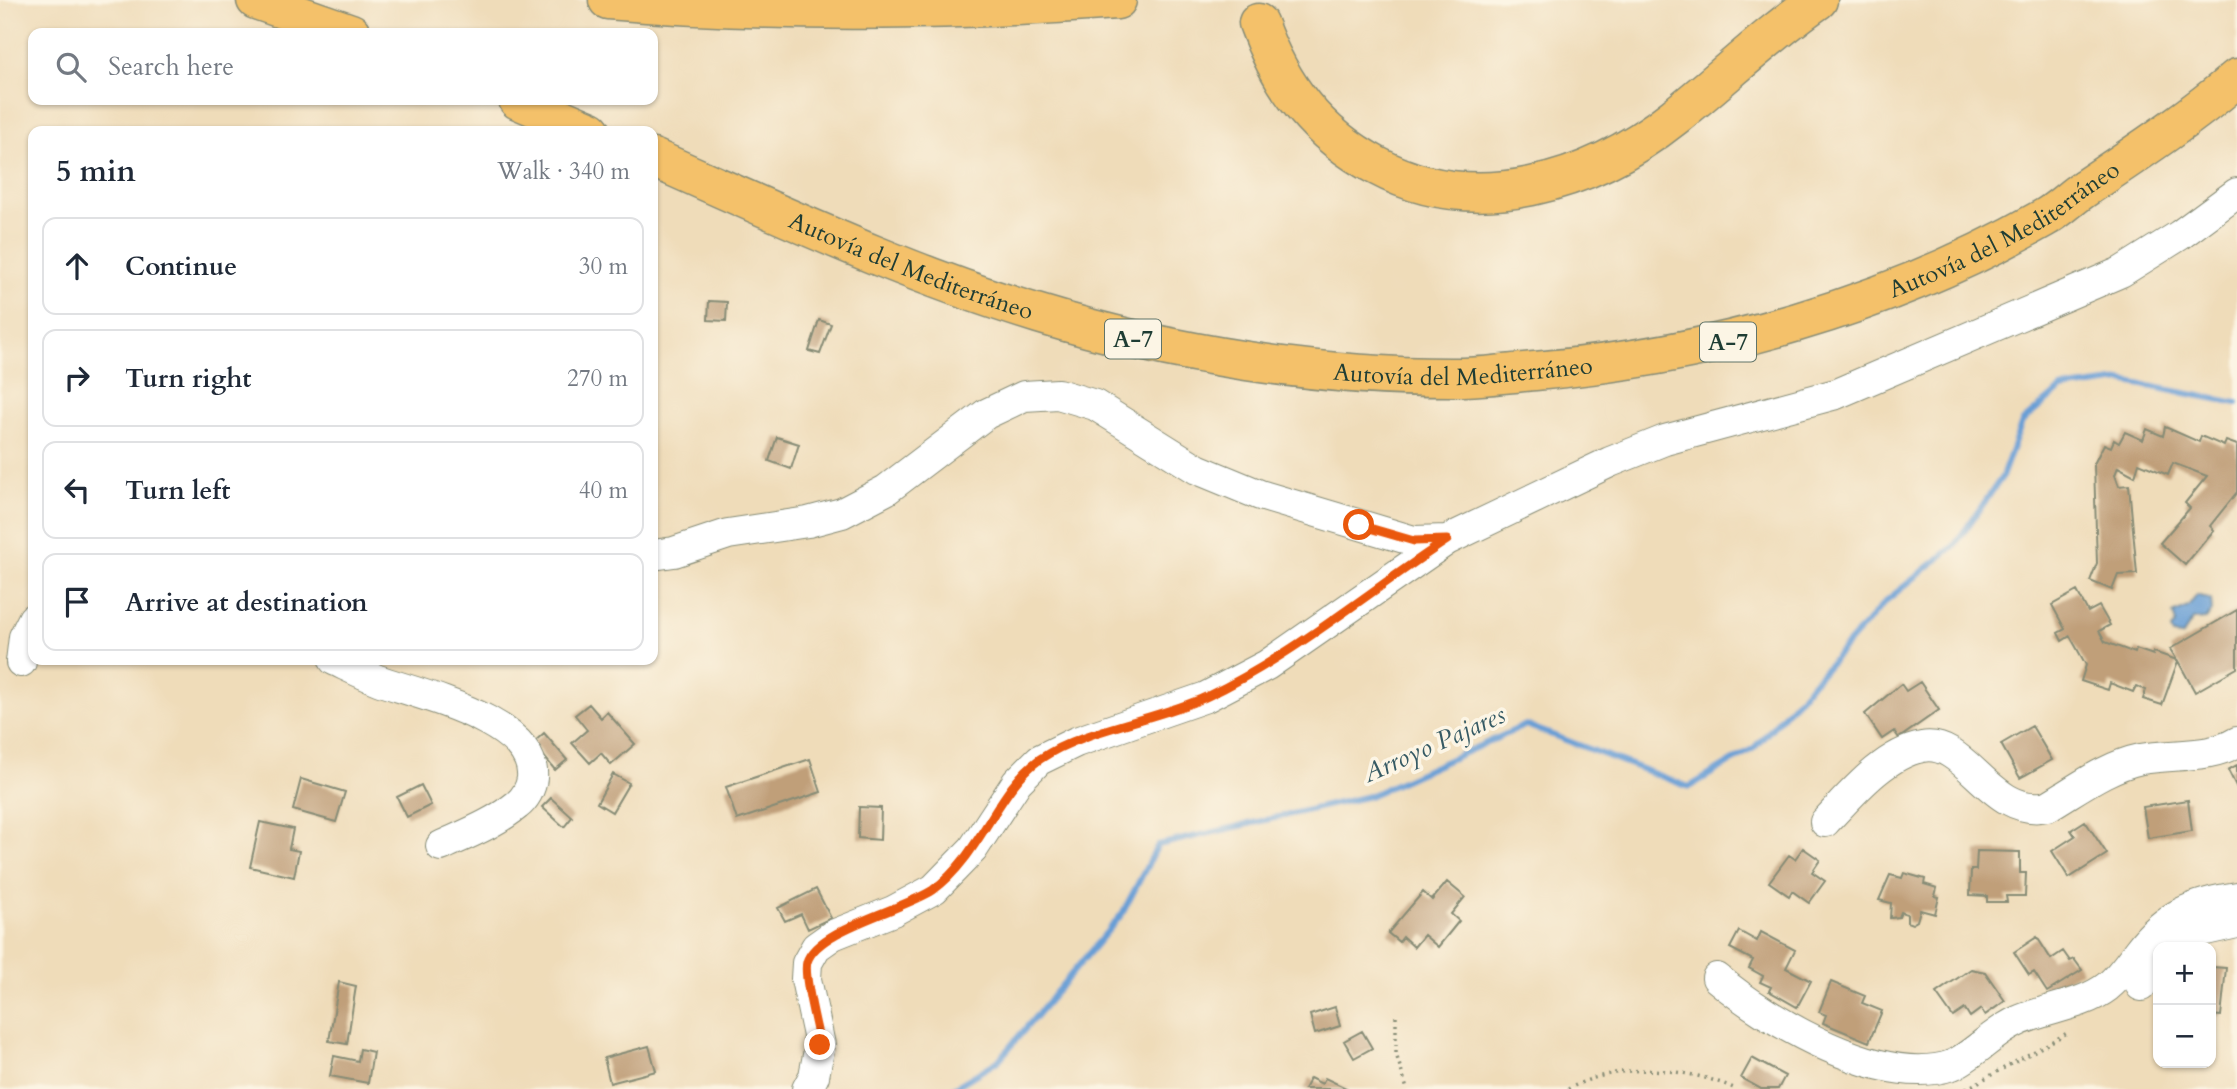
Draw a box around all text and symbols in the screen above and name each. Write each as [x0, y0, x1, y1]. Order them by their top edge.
search box [28, 28, 658, 105]
icon: search [52, 48, 90, 86]
text: Search here [108, 49, 234, 84]
text: 5 min [56, 151, 136, 192]
street label: Autovía del Mediterráneo [1884, 153, 2126, 306]
text: Walk · 340 m [497, 156, 630, 187]
street label: Autovía del Mediterráneo [784, 204, 1037, 328]
icon: ahead [58, 247, 96, 285]
text: Continue [125, 249, 237, 284]
text: 30 m [579, 251, 628, 282]
road number: A-7 [1105, 320, 1161, 358]
road number: A-7 [1700, 322, 1756, 362]
street label: Autovía del Mediterráneo [1332, 349, 1594, 394]
icon: right [58, 359, 96, 397]
text: Turn right [125, 361, 252, 396]
text: 270 m [567, 363, 628, 394]
icon: left [58, 471, 96, 509]
text: Turn left [125, 473, 230, 508]
text: 40 m [579, 475, 628, 506]
route start [1343, 509, 1374, 540]
icon: arrive [58, 583, 96, 621]
text: Arrive at destination [125, 585, 368, 620]
water label: Arroyo Pajares [1356, 697, 1511, 791]
map controls [2153, 942, 2216, 1068]
button: + [2153, 942, 2216, 1005]
button: − [2153, 1005, 2216, 1068]
route end [804, 1029, 835, 1060]

